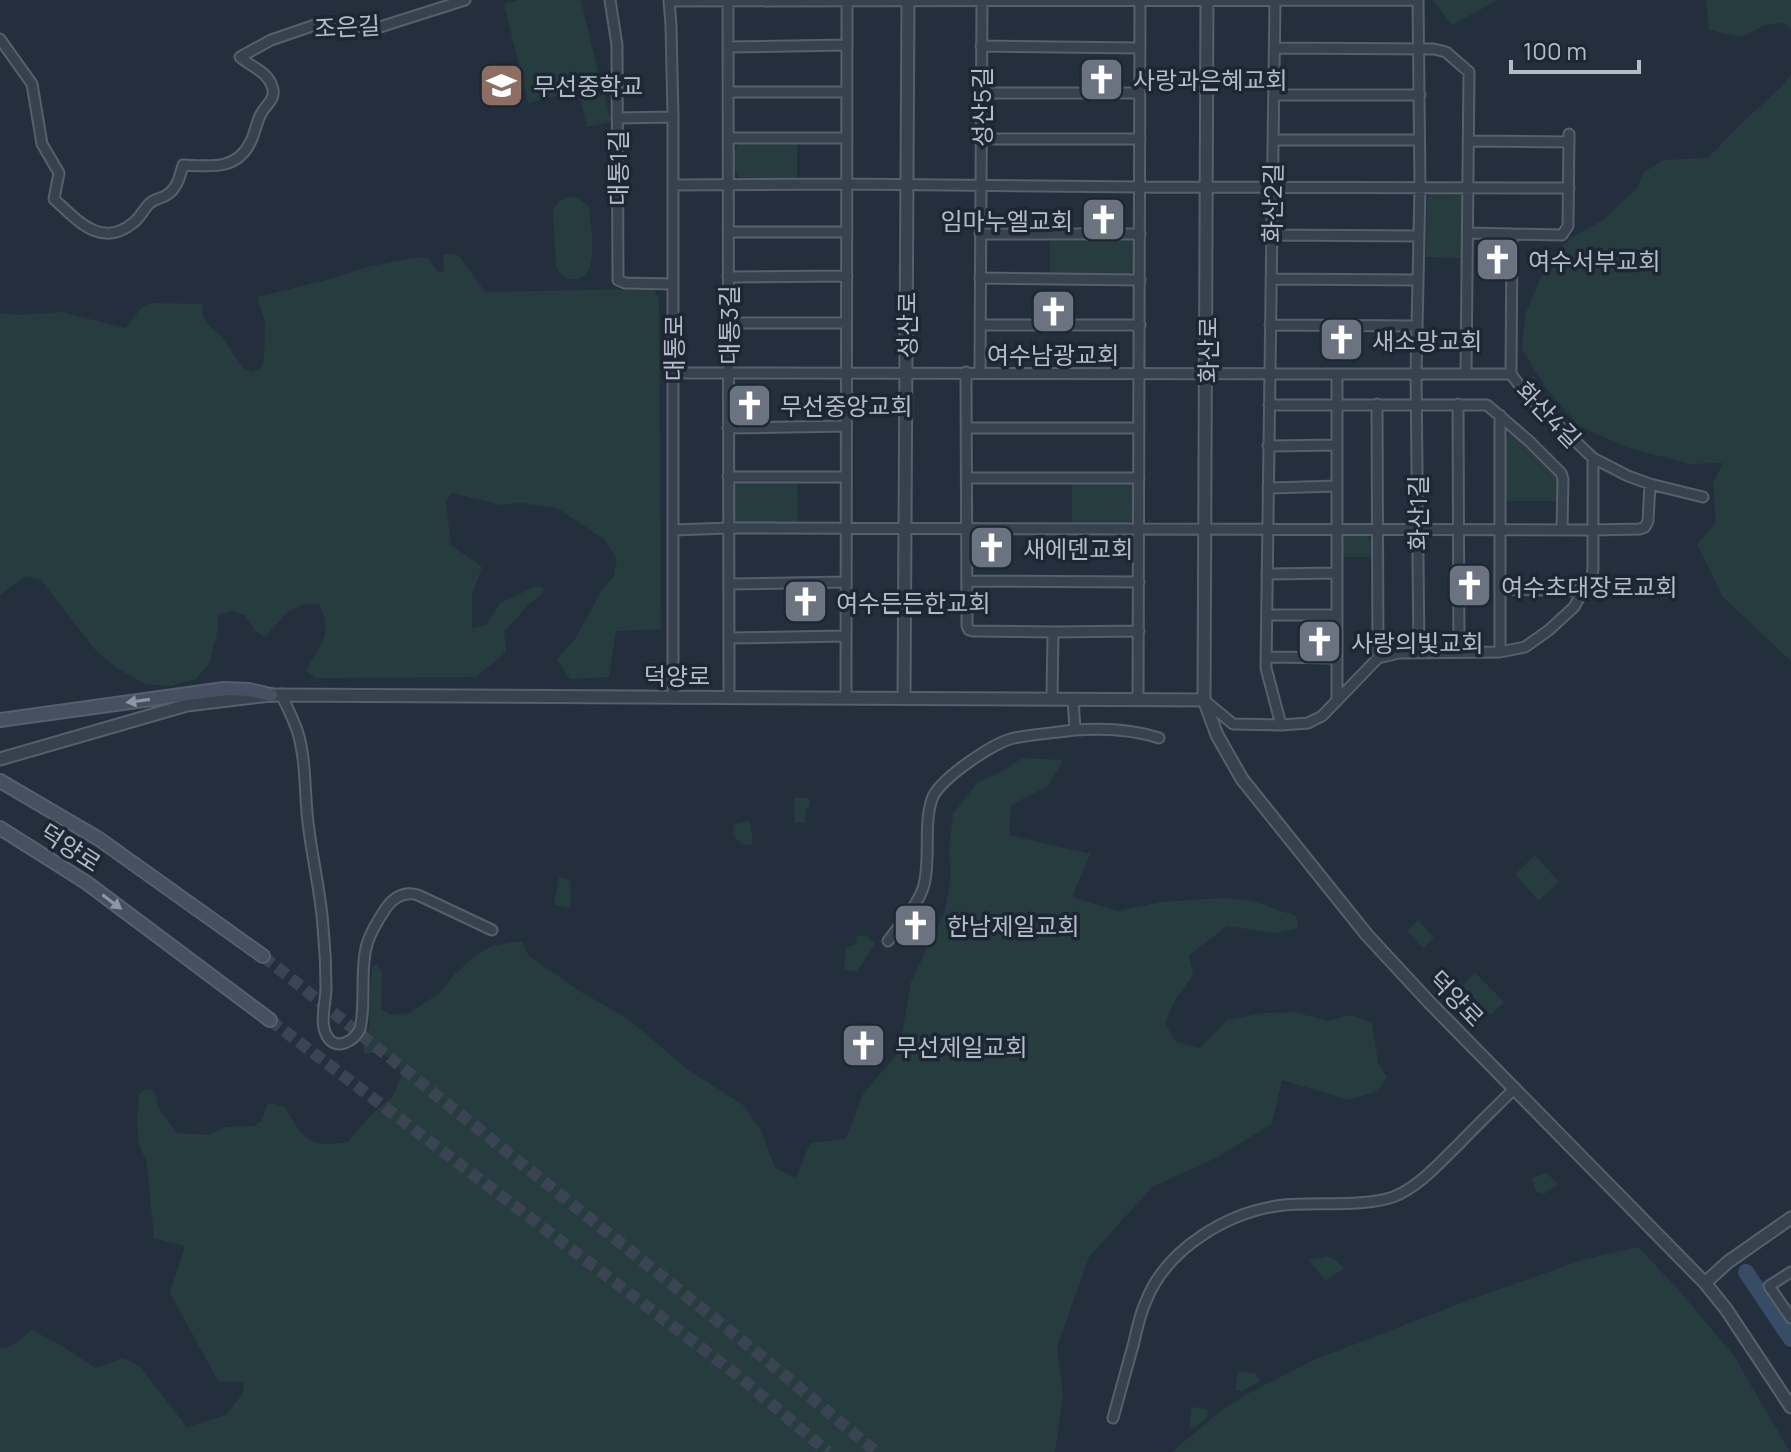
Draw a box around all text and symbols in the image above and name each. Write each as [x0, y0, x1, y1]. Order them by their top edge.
street label: 조은길 [313, 8, 381, 44]
scale bar [1511, 24, 1639, 74]
text: 100 m [1523, 34, 1587, 67]
church icon: 사랑과은혜교회 [1078, 55, 1126, 103]
school or university icon: 무선중학교 [478, 61, 526, 109]
place label: 사랑과은혜교회 [1133, 63, 1288, 96]
street label: 성산5길 [965, 67, 998, 147]
place label: 무선중학교 [533, 69, 643, 102]
street label: 대통1길 [601, 130, 634, 206]
street label: 화산2길 [1255, 163, 1289, 243]
church icon: 임마누엘교회 [1080, 196, 1128, 244]
place label: 임마누엘교회 [941, 204, 1073, 237]
church icon: 여수서부교회 [1473, 236, 1521, 284]
place label: 여수서부교회 [1528, 244, 1660, 277]
street label: 대통3길 [712, 285, 745, 365]
church icon: 여수남광교회 [1029, 288, 1077, 336]
street label: 성산로 [890, 292, 923, 358]
street label: 대통로 [657, 315, 690, 381]
church icon: 새소망교회 [1317, 316, 1365, 364]
street label: 화산로 [1191, 317, 1224, 383]
place label: 새소망교회 [1372, 324, 1482, 357]
place label: 여수남광교회 [987, 338, 1119, 371]
street label: 화산4길 [1509, 374, 1589, 454]
church icon: 무선중앙교회 [725, 381, 773, 429]
place label: 무선중앙교회 [780, 389, 912, 422]
street label: 화산1길 [1401, 475, 1434, 551]
church icon: 새에덴교회 [968, 524, 1016, 572]
place label: 새에덴교회 [1023, 532, 1133, 565]
church icon: 여수초대장로교회 [1446, 562, 1494, 610]
place label: 여수초대장로교회 [1501, 570, 1678, 603]
church icon: 여수든든한교회 [781, 578, 829, 626]
place label: 여수든든한교회 [836, 586, 991, 619]
church icon: 사랑의빛교회 [1296, 618, 1344, 666]
place label: 사랑의빛교회 [1351, 626, 1483, 659]
street label: 덕양로 [644, 659, 710, 692]
one-way arrow [126, 695, 151, 708]
street label: 덕양로 [34, 815, 108, 879]
one-way arrow [102, 894, 122, 910]
church icon: 한남제일교회 [892, 901, 940, 949]
place label: 한남제일교회 [947, 909, 1079, 942]
street label: 덕양로 [1422, 963, 1492, 1033]
church icon: 무선제일교회 [840, 1022, 888, 1070]
place label: 무선제일교회 [895, 1030, 1027, 1063]

